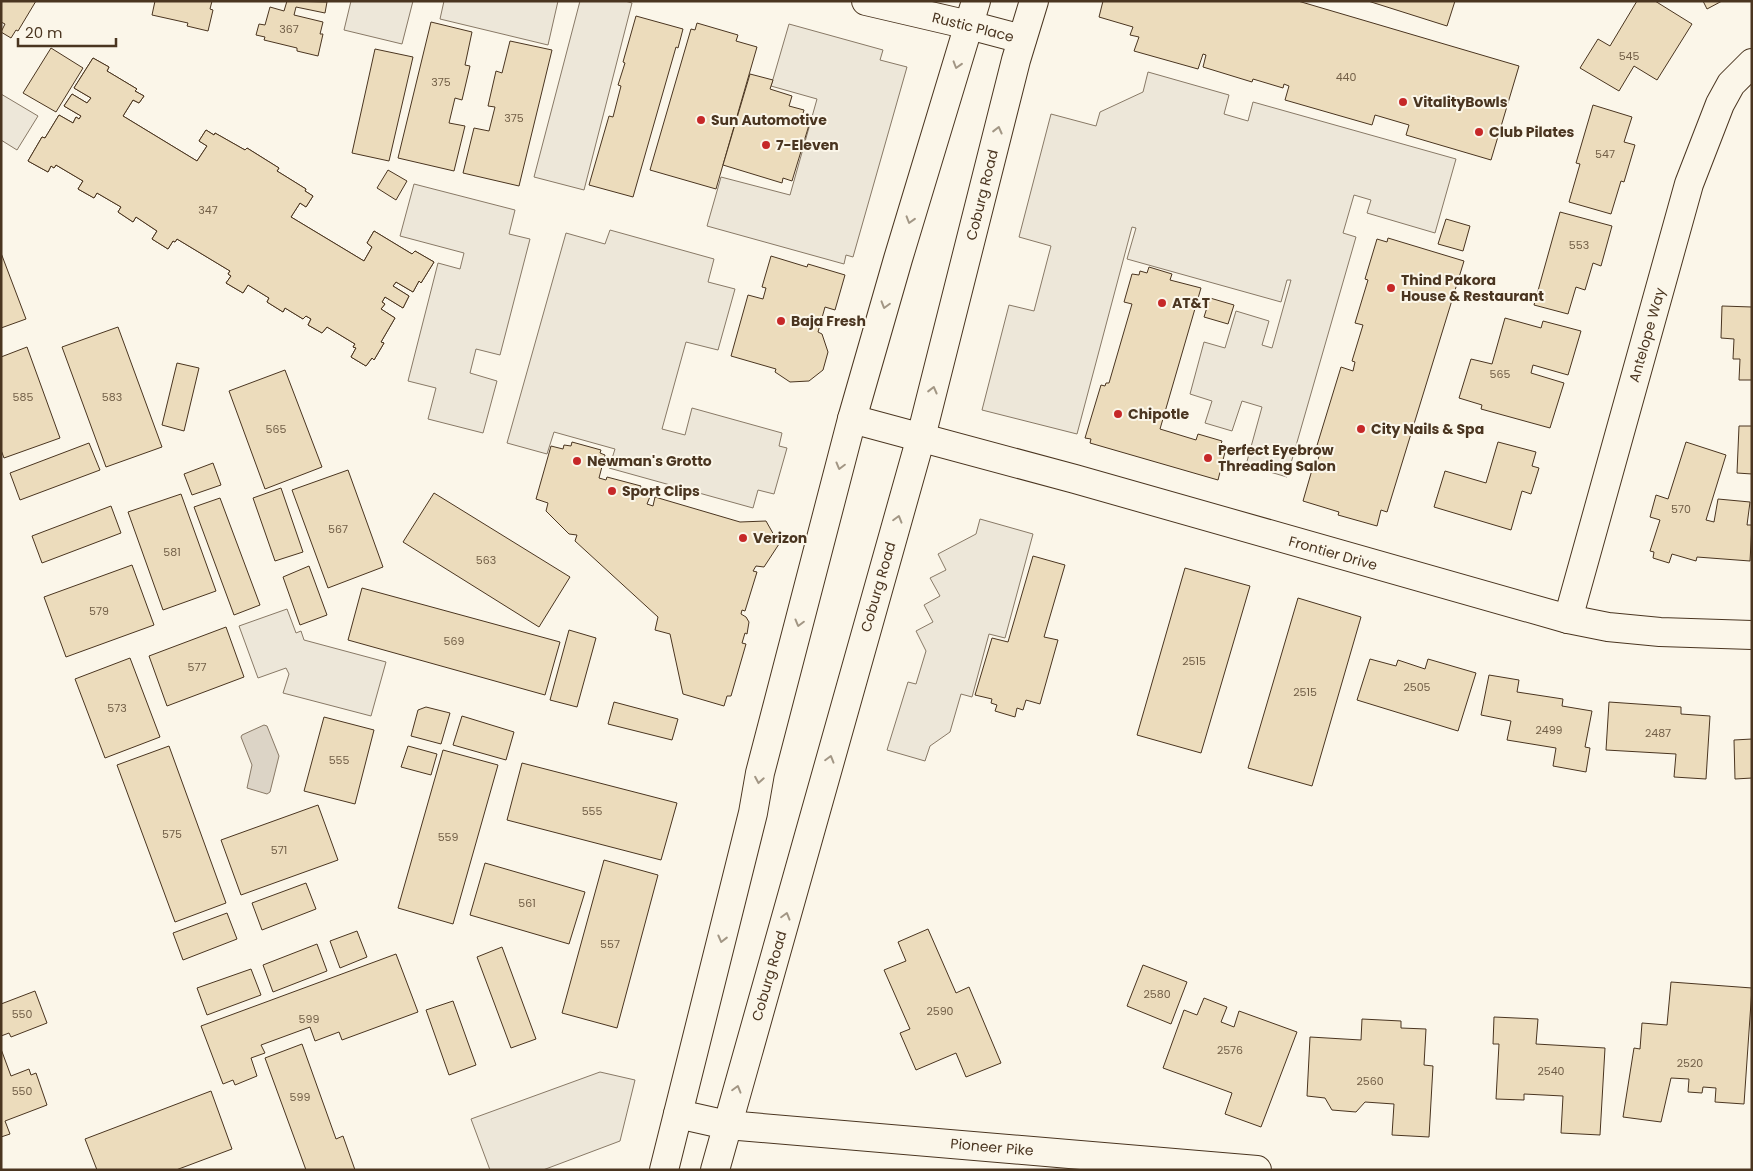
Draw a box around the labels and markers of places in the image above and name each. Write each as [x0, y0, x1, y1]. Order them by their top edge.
place label: VitalityBowls [1413, 92, 1508, 112]
marker: VitalityBowls [1397, 96, 1409, 108]
place label: Sun Automotive [711, 110, 827, 130]
marker: Sun Automotive [695, 114, 707, 126]
place label: Club Pilates [1489, 122, 1575, 142]
marker: Club Pilates [1473, 126, 1485, 138]
place label: 7-Eleven [776, 135, 839, 155]
marker: 7-Eleven [760, 139, 772, 151]
place label: Thind Pakora House & Restaurant [1401, 270, 1544, 306]
marker: Thind Pakora House & Restaurant [1385, 282, 1397, 294]
place label: AT&T [1172, 293, 1210, 313]
marker: AT&T [1156, 297, 1168, 309]
place label: Baja Fresh [791, 311, 866, 331]
marker: Baja Fresh [775, 315, 787, 327]
place label: Chipotle [1128, 404, 1189, 424]
marker: Chipotle [1112, 408, 1124, 420]
place label: City Nails & Spa [1371, 419, 1484, 439]
marker: City Nails & Spa [1355, 423, 1367, 435]
place label: Perfect Eyebrow Threading Salon [1218, 440, 1336, 476]
place label: Newman's Grotto [587, 451, 712, 471]
marker: Perfect Eyebrow Threading Salon [1202, 452, 1214, 464]
marker: Newman's Grotto [571, 455, 583, 467]
place label: Sport Clips [622, 481, 700, 501]
marker: Sport Clips [606, 485, 618, 497]
place label: Verizon [753, 528, 807, 548]
marker: Verizon [737, 532, 749, 544]

